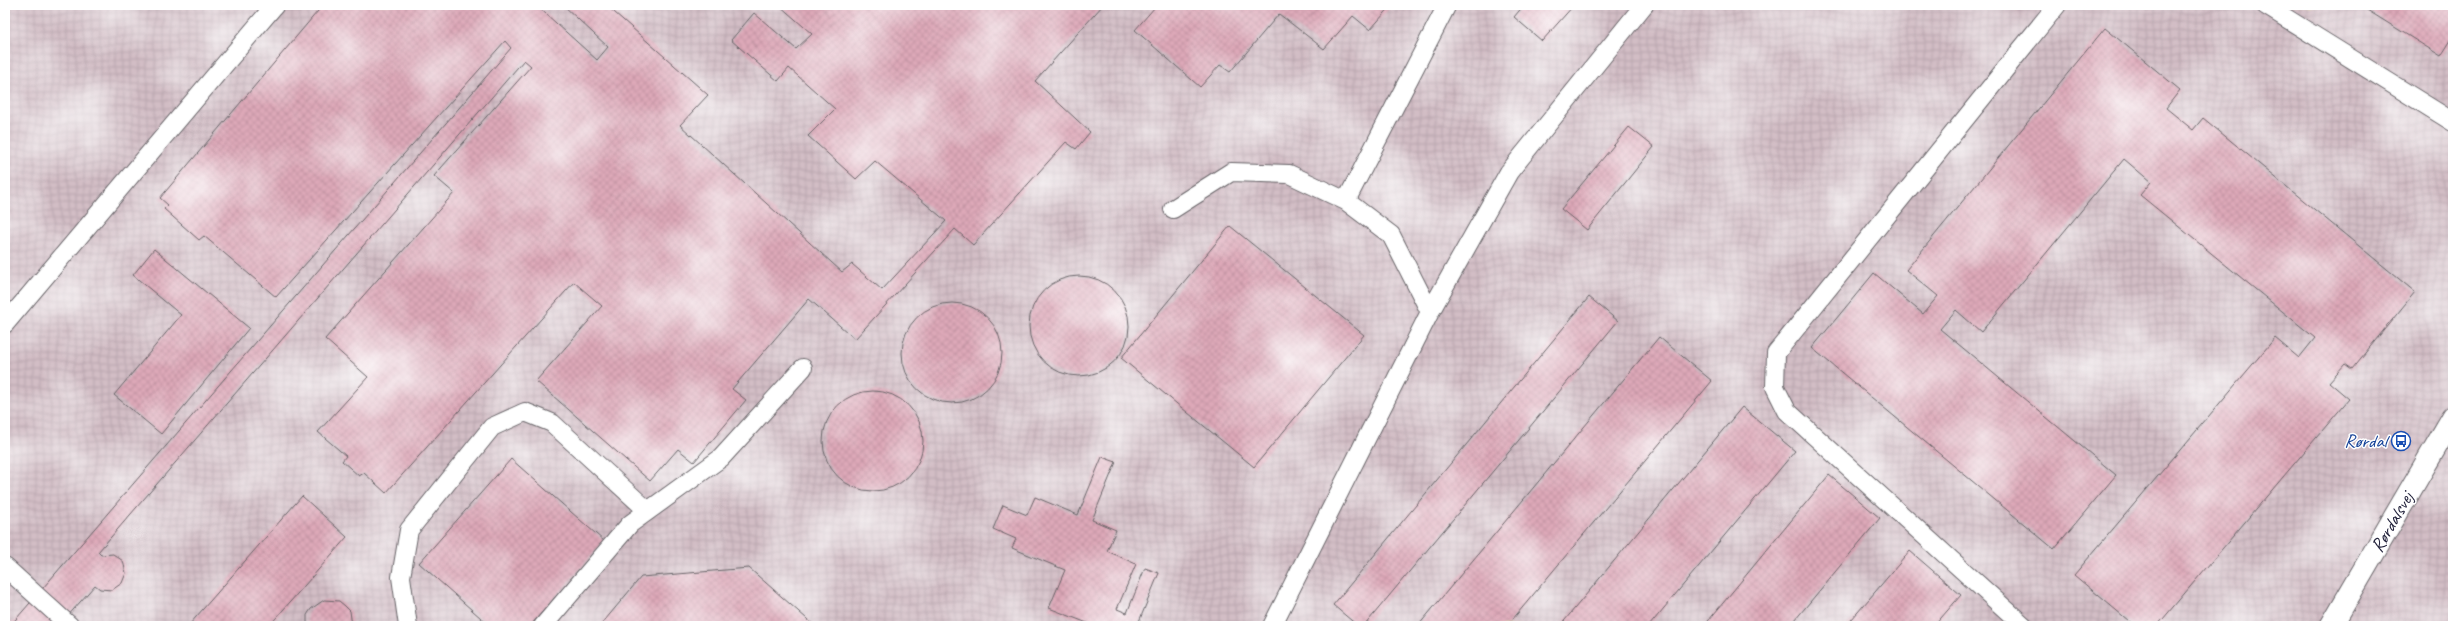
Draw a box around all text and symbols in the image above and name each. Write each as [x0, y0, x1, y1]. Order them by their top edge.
place label: Rørdal [2344, 429, 2391, 453]
bus stop icon: Rørdal [2390, 430, 2412, 452]
street label: Rørdalsvej [2365, 486, 2420, 556]

